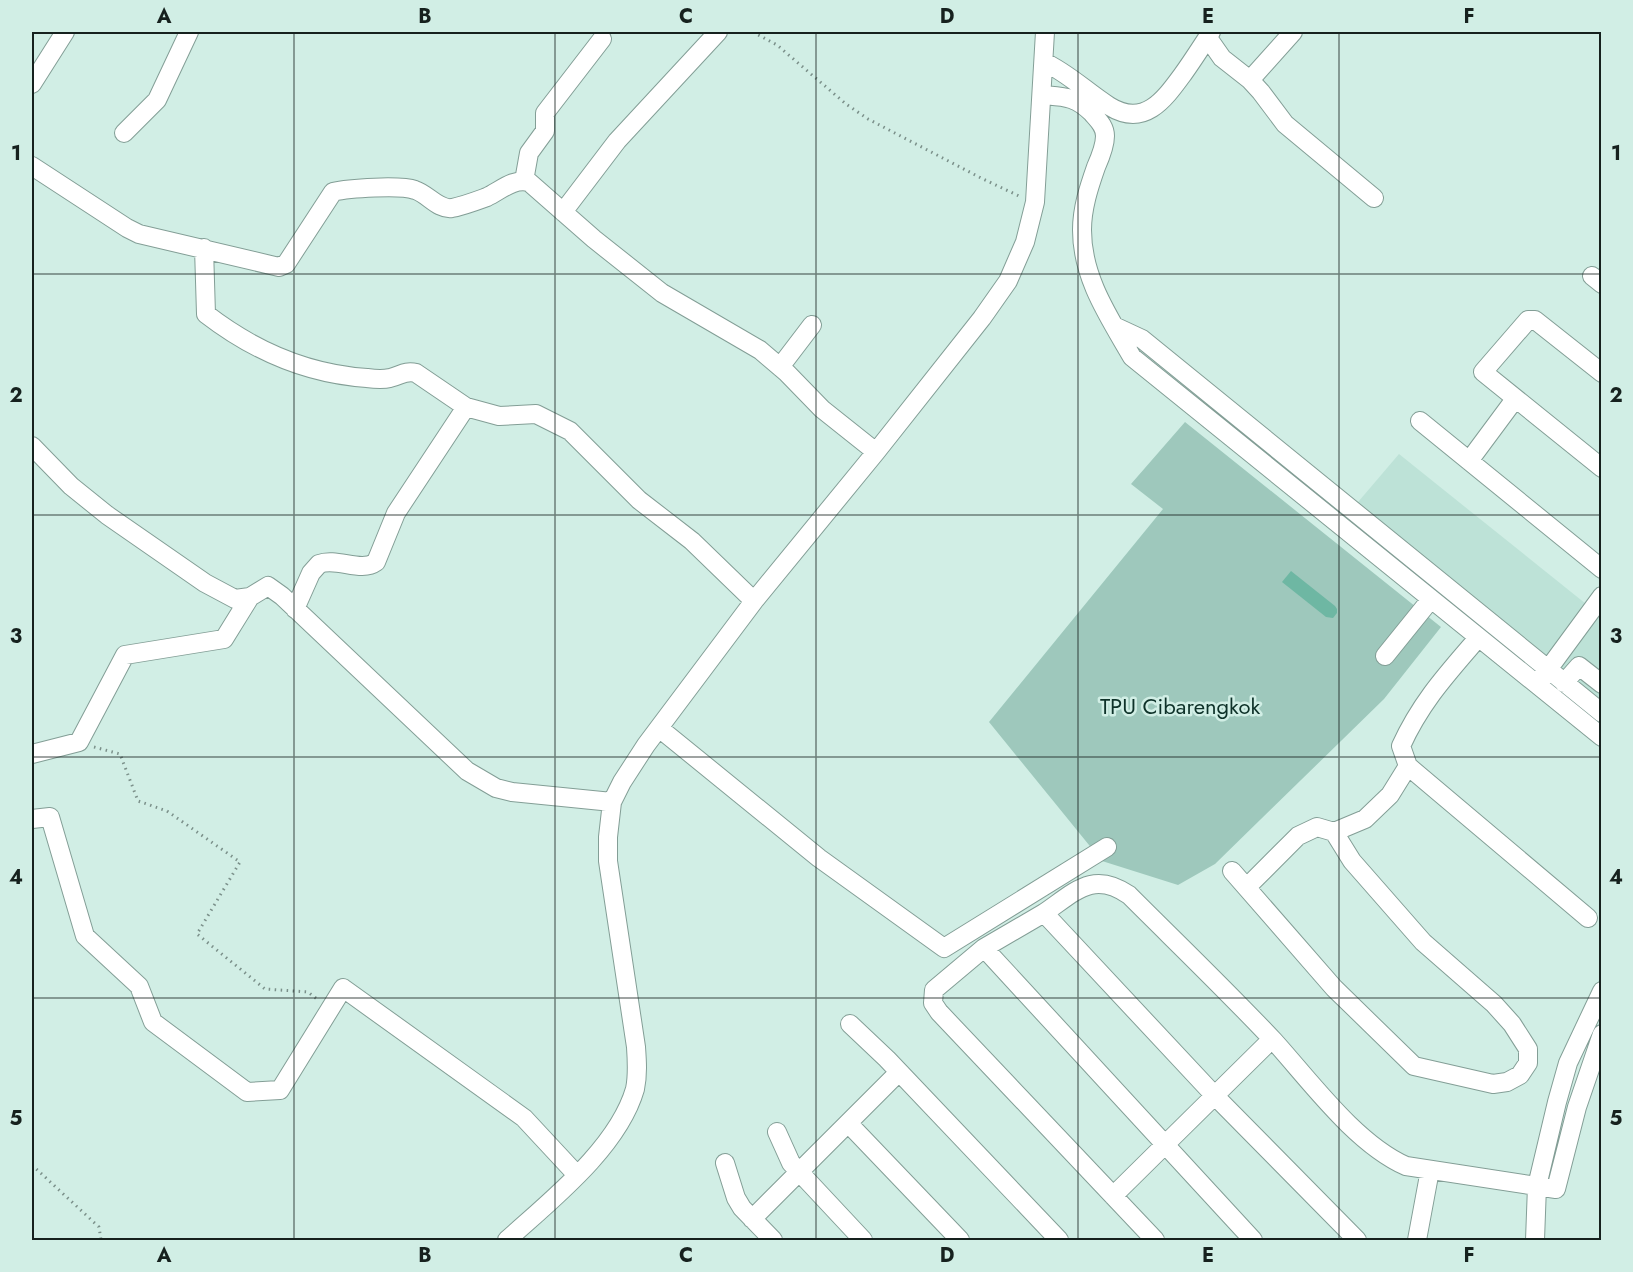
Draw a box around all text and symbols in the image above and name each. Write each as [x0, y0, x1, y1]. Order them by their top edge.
text: A [156, 2, 172, 31]
text: B [418, 2, 432, 31]
text: C [679, 2, 693, 31]
text: D [940, 2, 954, 31]
text: E [1202, 2, 1214, 31]
text: F [1463, 2, 1475, 31]
text: 1 [11, 139, 21, 168]
text: 1 [1611, 139, 1621, 168]
text: 2 [9, 381, 23, 410]
text: 2 [1609, 381, 1623, 410]
text: 3 [10, 622, 22, 651]
text: 3 [1610, 622, 1622, 651]
park label: TPU Cibarengkok [1100, 690, 1260, 722]
text: 4 [9, 863, 23, 892]
text: 4 [1609, 863, 1623, 892]
text: 5 [10, 1104, 23, 1133]
text: 5 [1610, 1104, 1623, 1133]
text: A [156, 1241, 172, 1270]
text: B [418, 1241, 432, 1270]
text: C [679, 1241, 693, 1270]
text: D [940, 1241, 954, 1270]
text: E [1202, 1241, 1214, 1270]
text: F [1463, 1241, 1475, 1270]

